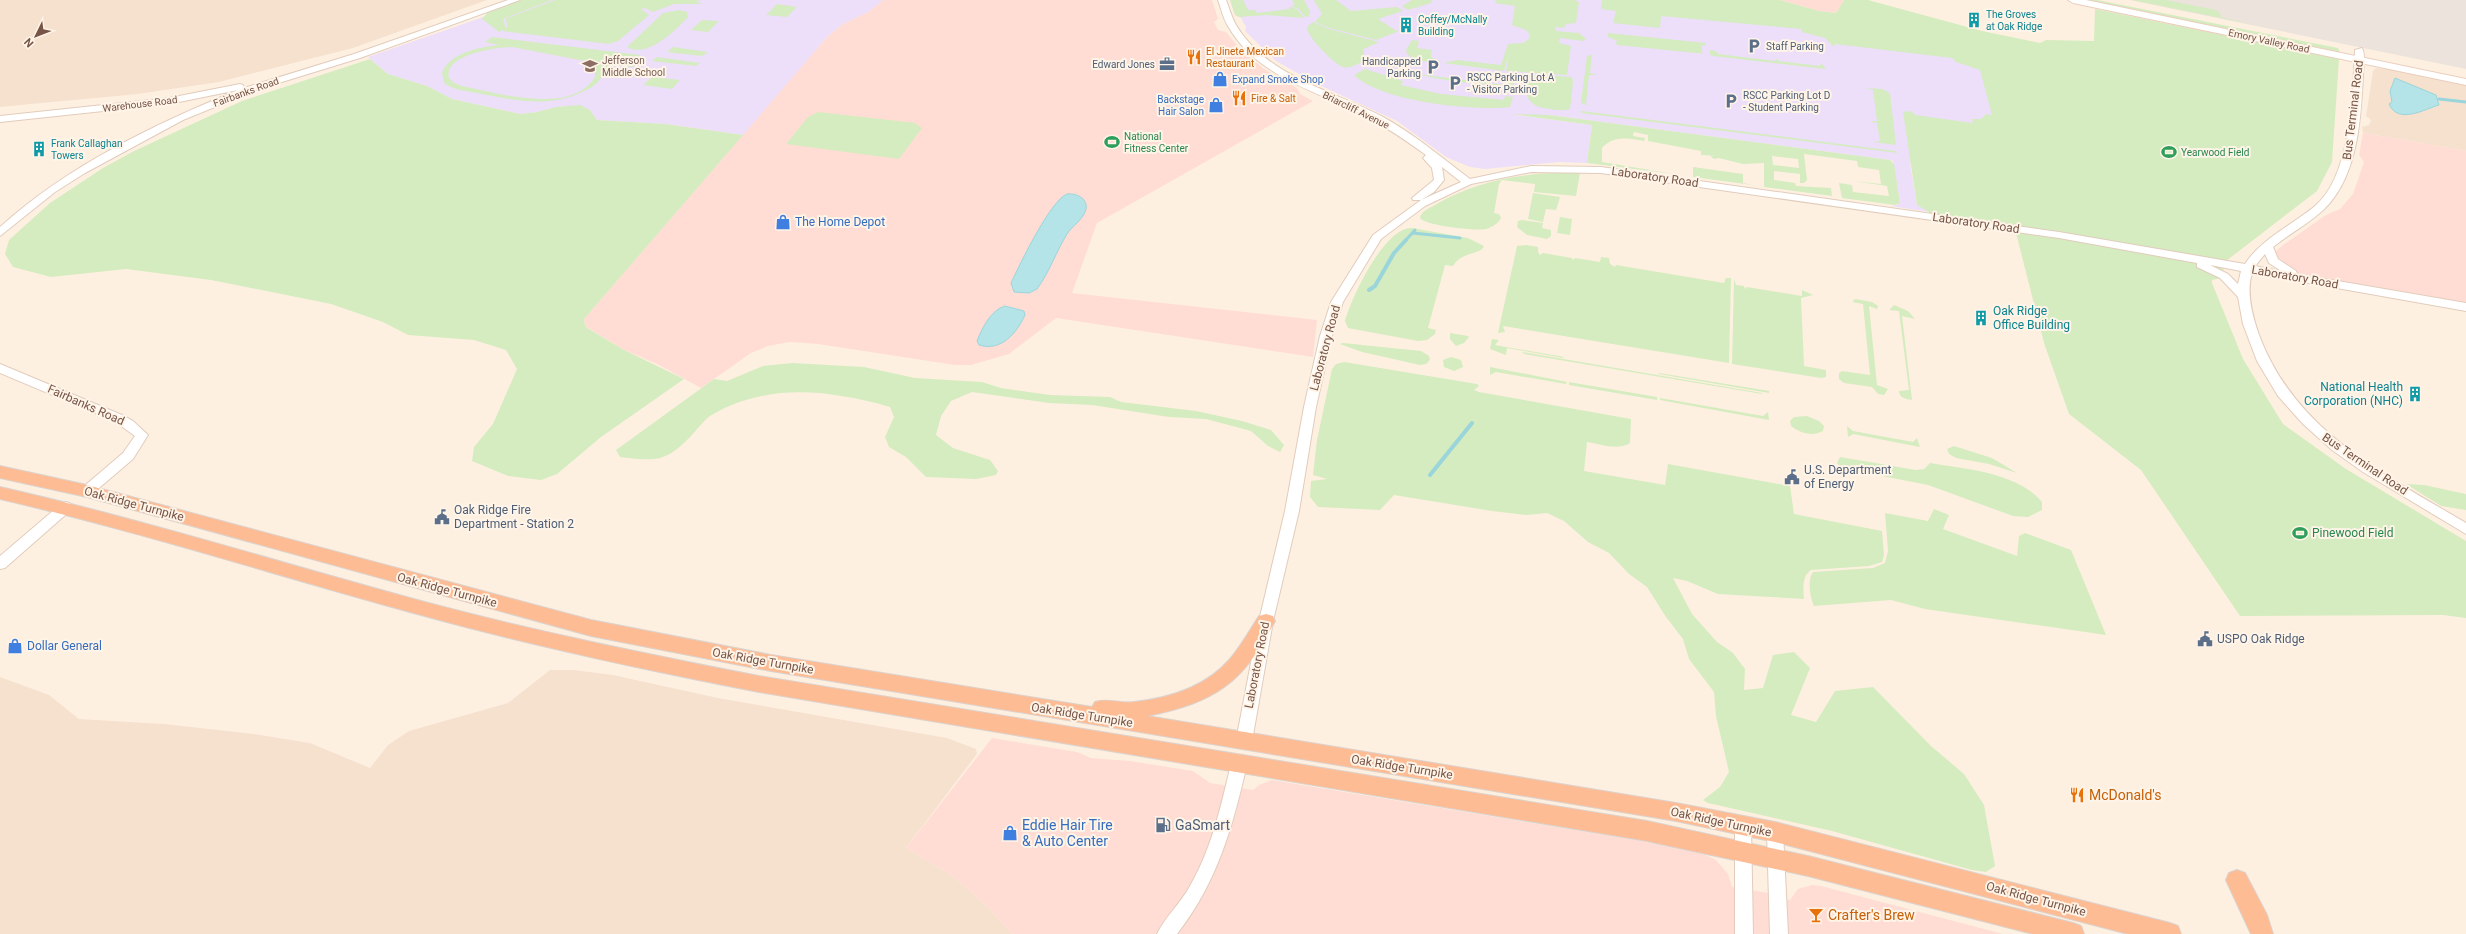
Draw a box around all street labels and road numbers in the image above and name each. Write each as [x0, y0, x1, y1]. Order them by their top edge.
street label: Emory Valley Road [2227, 27, 2311, 55]
street label: Bus Terminal Road [2340, 59, 2366, 161]
street label: Fairbanks Road [212, 75, 280, 109]
street label: Briarcliff Avenue [1321, 89, 1391, 131]
street label: Warehouse Road [102, 94, 178, 114]
street label: Laboratory Road [1610, 164, 1700, 190]
street label: Laboratory Road [1931, 210, 2021, 236]
street label: Laboratory Road [2250, 262, 2340, 292]
street label: Laboratory Road [1307, 304, 1343, 392]
street label: Fairbanks Road [45, 382, 127, 428]
street label: Bus Terminal Road [2320, 430, 2410, 498]
street label: Oak Ridge Turnpike [83, 484, 185, 524]
street label: Oak Ridge Turnpike [396, 570, 498, 610]
street label: Laboratory Road [1242, 620, 1272, 710]
street label: Oak Ridge Turnpike [711, 645, 815, 677]
street label: Oak Ridge Turnpike [1030, 700, 1134, 730]
street label: Oak Ridge Turnpike [1350, 752, 1454, 782]
street label: Oak Ridge Turnpike [1669, 804, 1773, 840]
street label: Oak Ridge Turnpike [1985, 879, 2087, 919]

